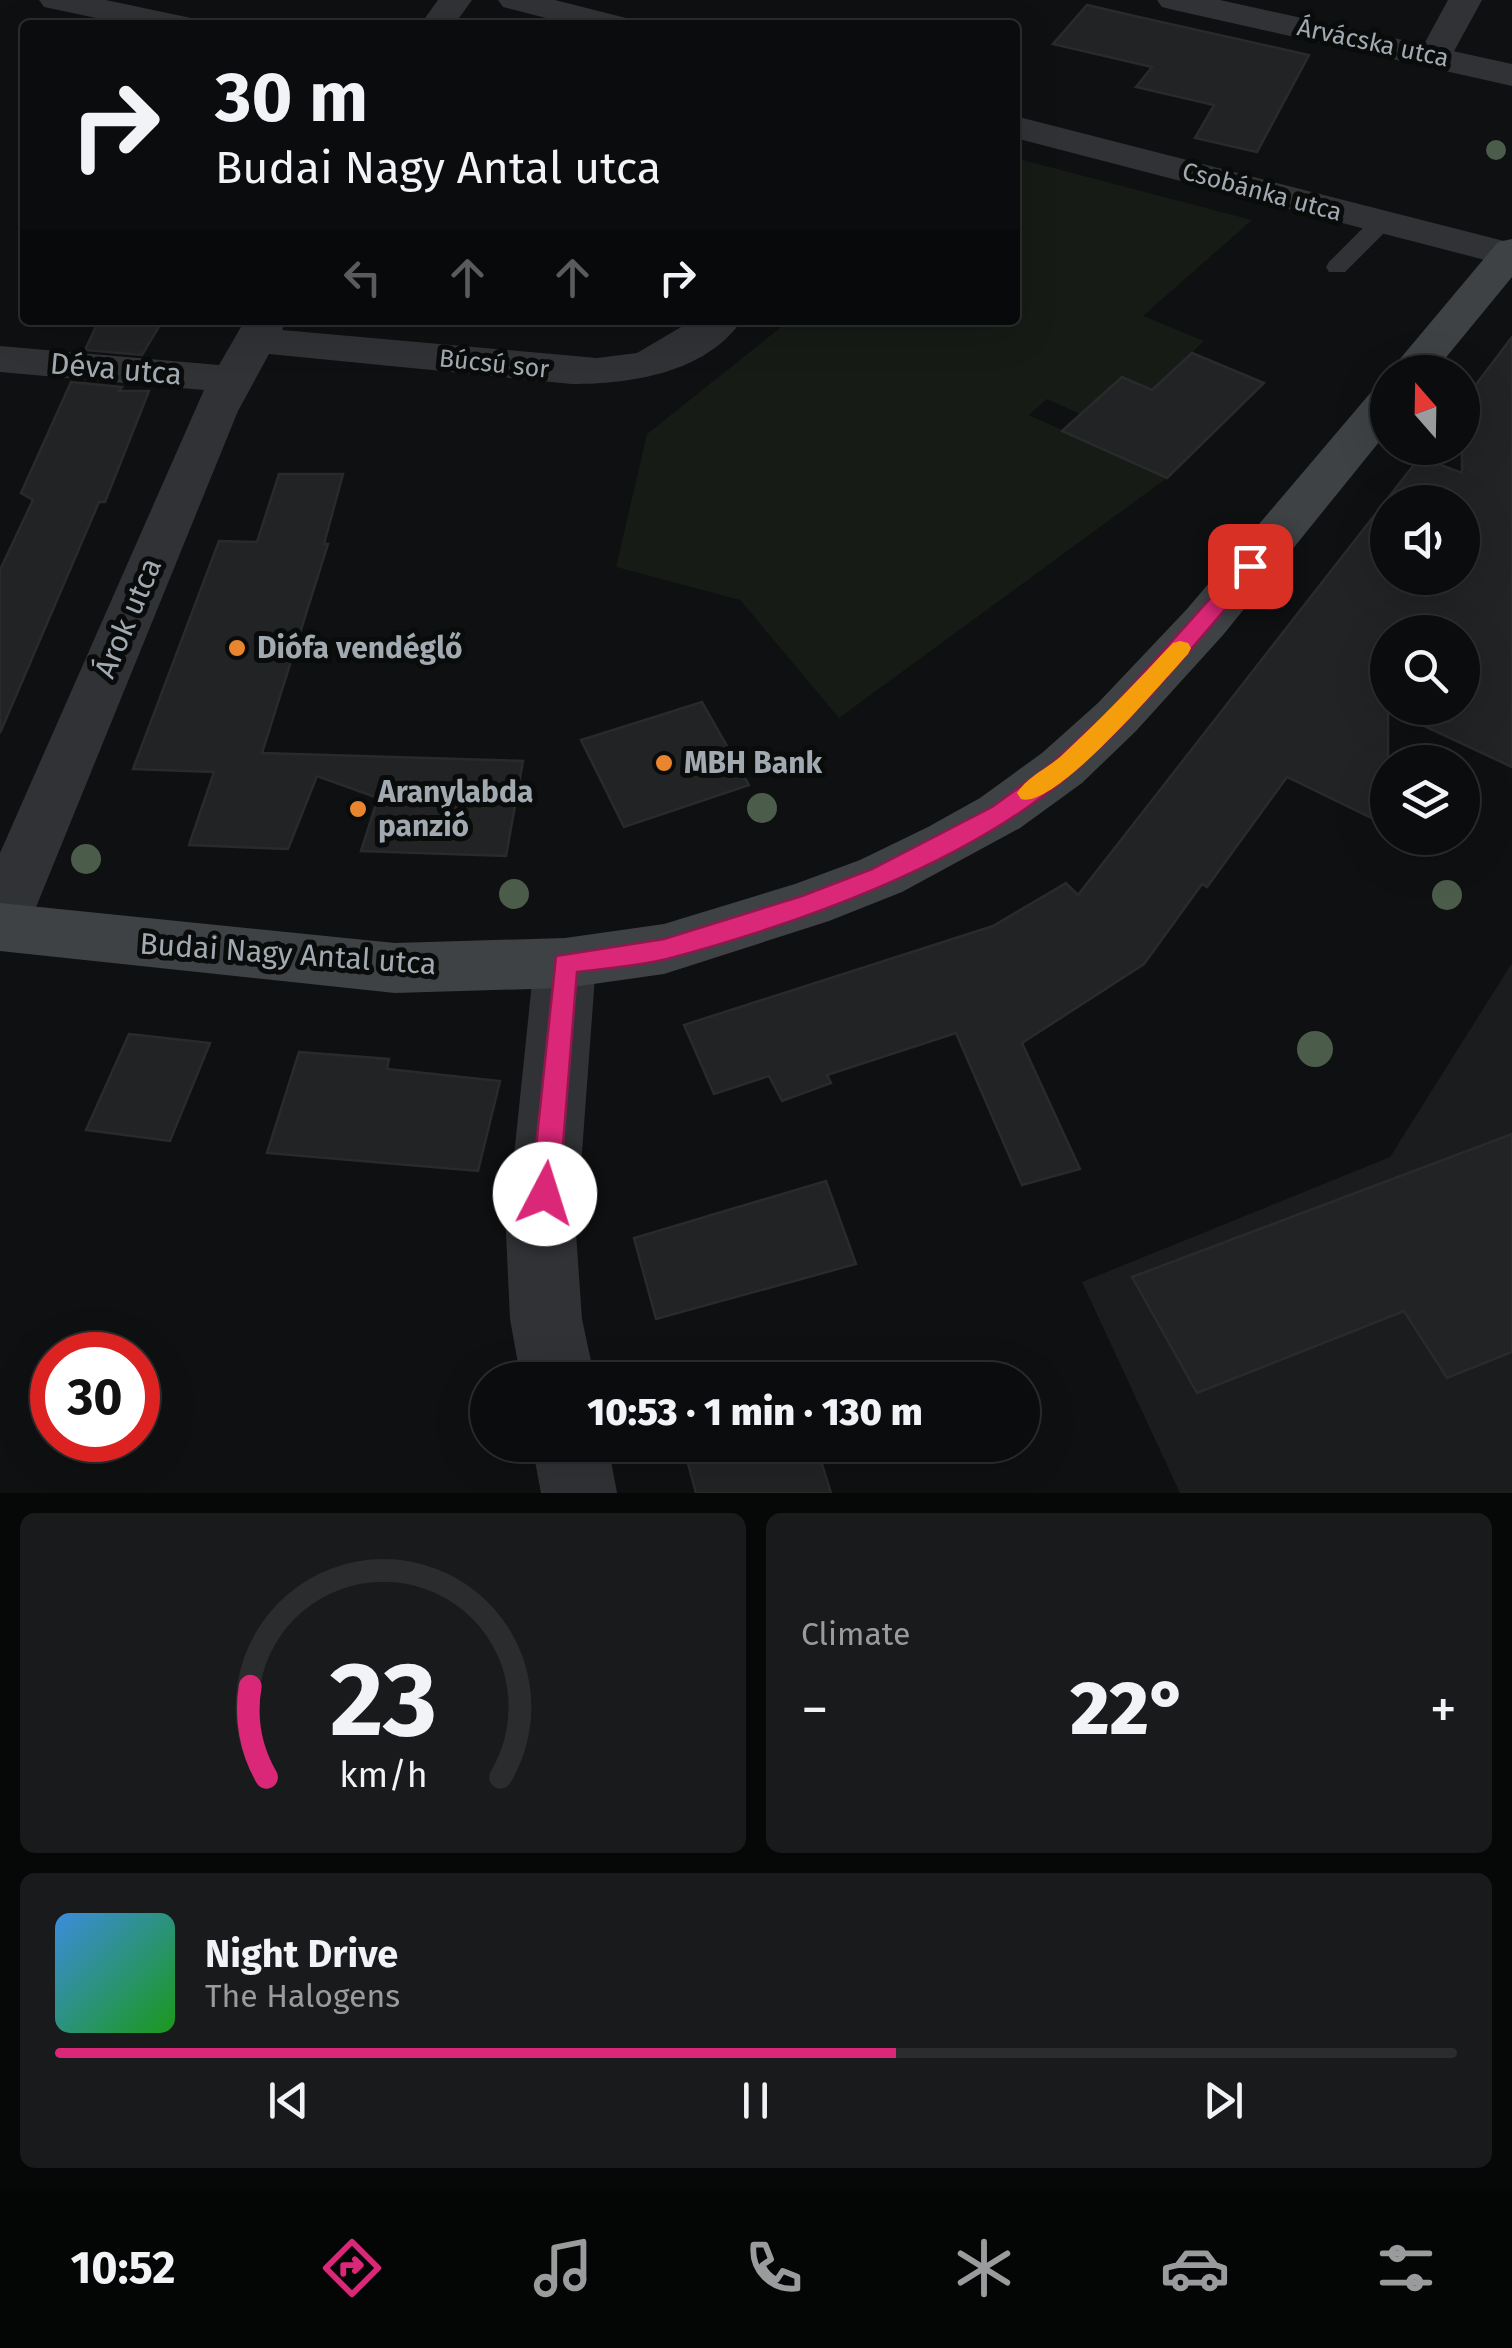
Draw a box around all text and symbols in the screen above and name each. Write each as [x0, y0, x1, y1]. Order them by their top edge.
street label: Árvácska utca [1294, 11, 1452, 74]
text: 30 m [215, 56, 368, 140]
icon: right [50, 60, 180, 190]
text: Budai Nagy Antal utca [215, 141, 661, 195]
street label: Csobánka utca [1179, 156, 1345, 228]
icon: left [335, 250, 390, 305]
icon: ahead [440, 250, 495, 305]
icon: ahead [545, 250, 600, 305]
icon: right [650, 250, 705, 305]
street label: Búcsú sor [437, 343, 551, 385]
street label: Déva utca [49, 345, 183, 393]
north arrow [1370, 355, 1480, 465]
map controls [1370, 355, 1480, 855]
button: sound [1370, 485, 1480, 595]
pin [1208, 524, 1293, 609]
icon: arrive [1223, 539, 1278, 594]
street label: Árok utca [87, 553, 169, 683]
button: search [1370, 615, 1480, 725]
place label: Diófa vendéglő [257, 630, 462, 666]
marker: Diófa vendéglő [226, 637, 248, 659]
place label: MBH Bank [684, 745, 822, 781]
button: layers [1370, 745, 1480, 855]
marker: MBH Bank [653, 752, 675, 774]
place label: Aranylabda panzió [377, 774, 533, 844]
marker: Aranylabda panzió [347, 798, 369, 820]
street label: Budai Nagy Antal utca [138, 926, 438, 982]
position arrow [493, 1142, 597, 1246]
speed limit sign: 30 [30, 1332, 160, 1462]
text: 10:53 · 1 min · 130 m [587, 1389, 923, 1435]
text: Climate [801, 1615, 910, 1653]
text: 23 [329, 1638, 437, 1763]
text: 22° [1070, 1664, 1188, 1754]
text: − [801, 1677, 829, 1743]
text: + [1430, 1677, 1457, 1743]
text: km/h [339, 1754, 427, 1796]
text: Night Drive [205, 1931, 398, 1977]
text: The Halogens [205, 1977, 400, 2015]
icon: previous [261, 2073, 316, 2128]
icon: pause [728, 2073, 783, 2128]
icon: next [1196, 2073, 1251, 2128]
icon: directions [317, 2233, 387, 2303]
icon: music [528, 2233, 598, 2303]
icon: phone [739, 2233, 809, 2303]
icon: climate [949, 2233, 1019, 2303]
icon: car [1160, 2233, 1230, 2303]
icon: filters [1371, 2233, 1441, 2303]
text: 10:52 [70, 2241, 176, 2295]

